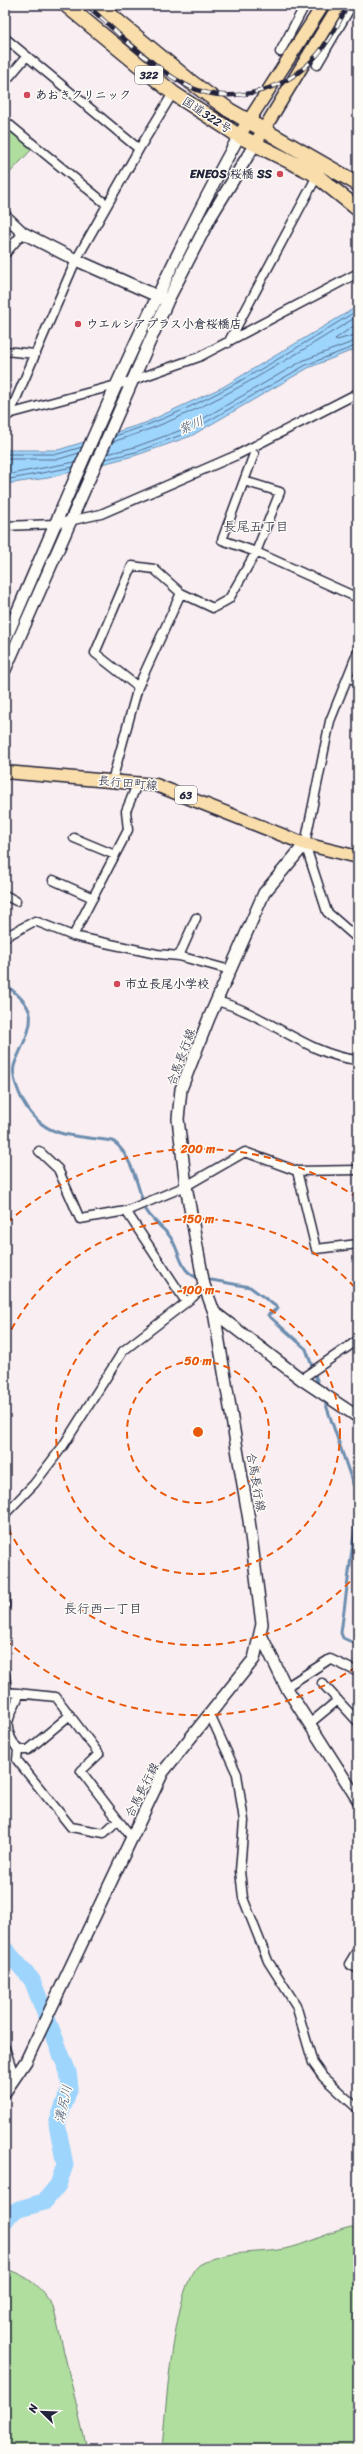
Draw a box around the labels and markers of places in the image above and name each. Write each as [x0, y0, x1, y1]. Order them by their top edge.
place label: あおきクリニック [35, 84, 131, 106]
marker: あおきクリニック [22, 90, 32, 100]
place label: ENEOS 桜橋 SS [190, 163, 272, 185]
marker: ENEOS 桜橋 SS [275, 169, 285, 179]
place label: ウエルシアプラス小倉桜橋店 [86, 313, 242, 335]
marker: ウエルシアプラス小倉桜橋店 [73, 319, 83, 329]
place label: 市立長尾小学校 [125, 973, 209, 995]
marker: 市立長尾小学校 [112, 979, 122, 989]
centre of rings [191, 1425, 205, 1439]

